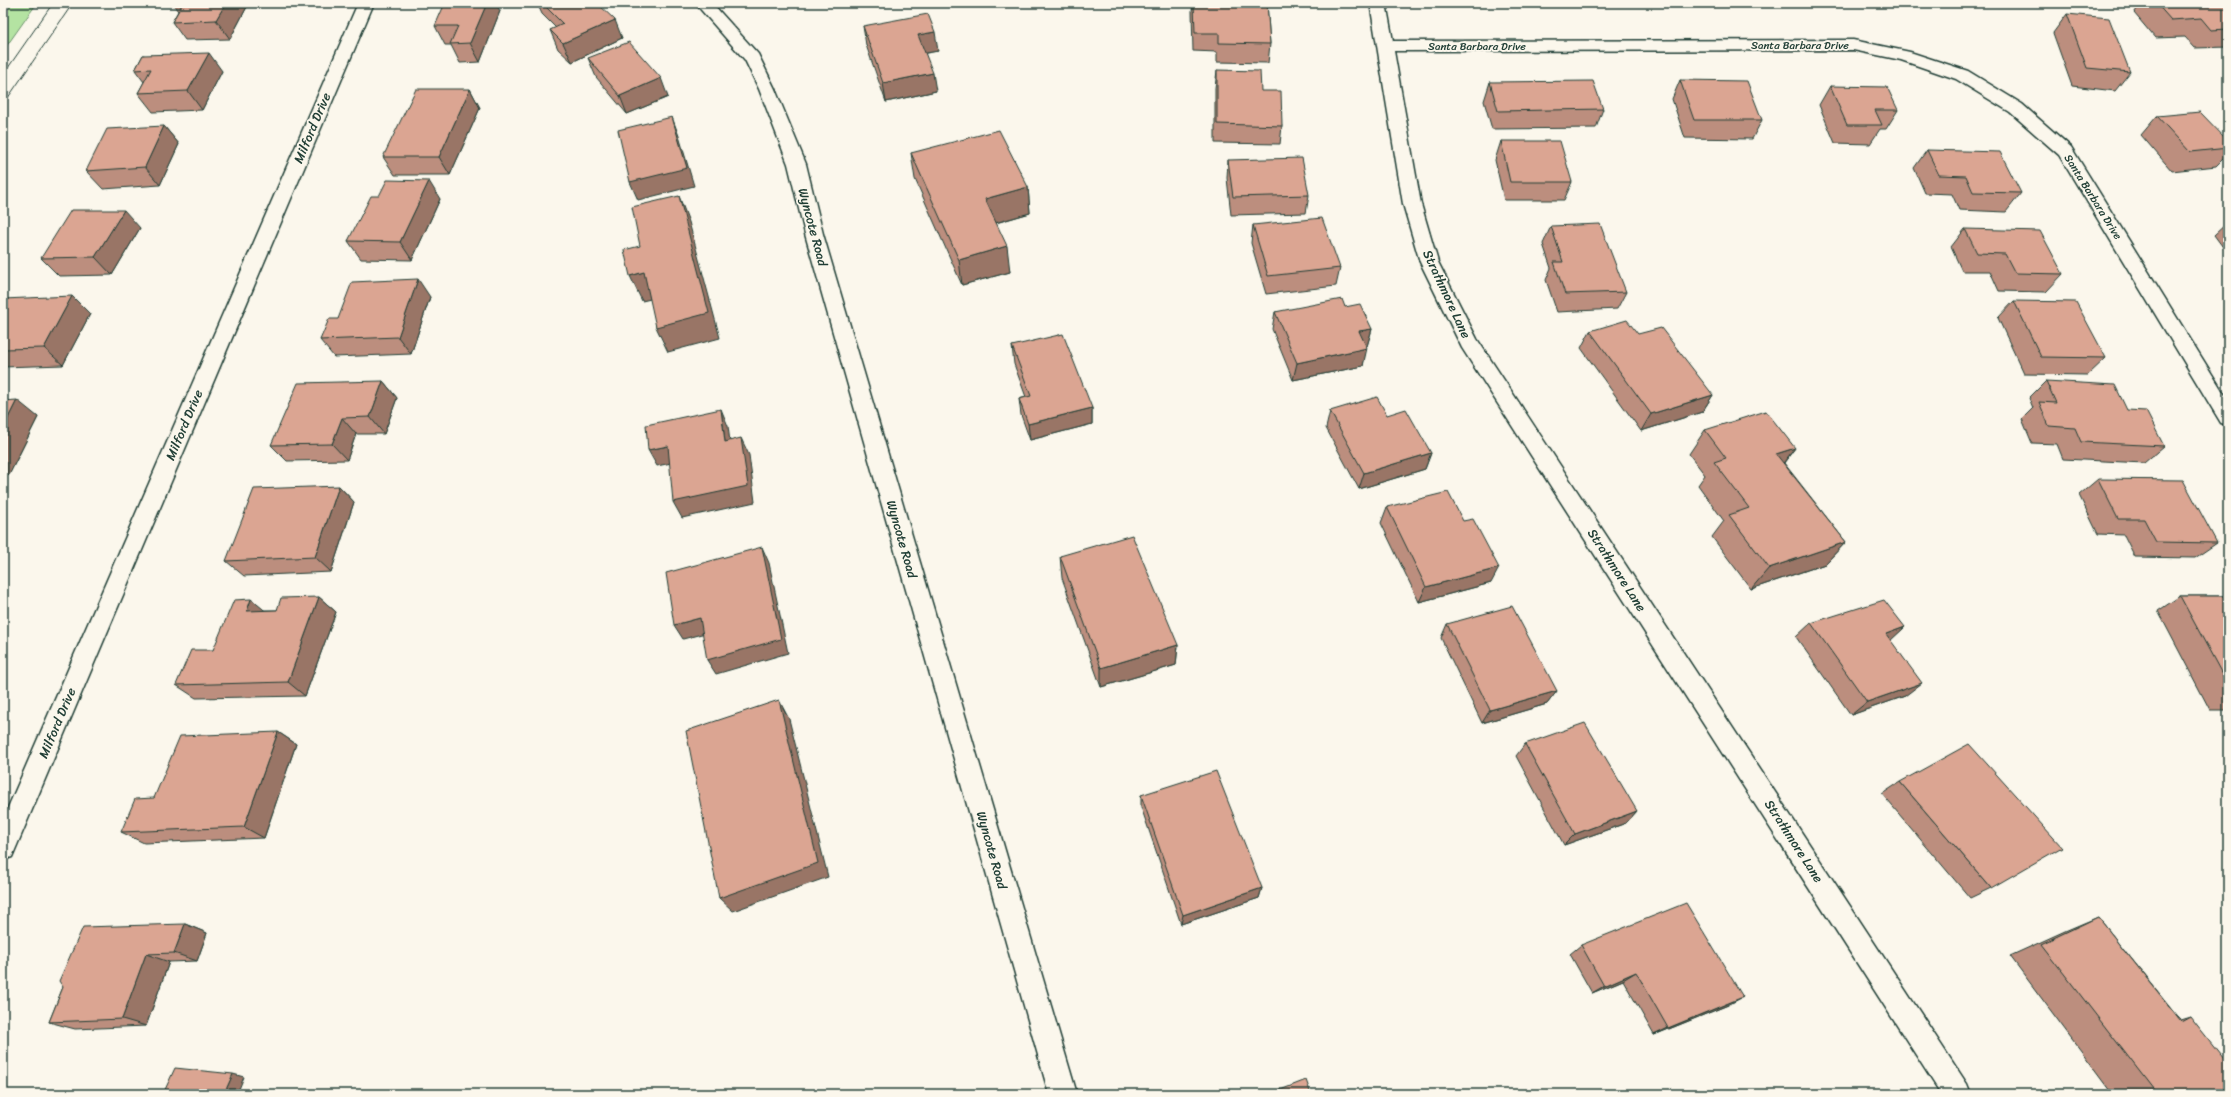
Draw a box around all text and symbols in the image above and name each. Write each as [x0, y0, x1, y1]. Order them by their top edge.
street label: Santa Barbara Drive [1751, 36, 1849, 55]
street label: Santa Barbara Drive [1428, 37, 1526, 56]
street label: Milford Drive [287, 89, 337, 167]
street label: Santa Barbara Drive [2059, 150, 2127, 244]
street label: Wyncote Road [791, 185, 835, 270]
street label: Strathmore Lane [1416, 246, 1478, 342]
street label: Milford Drive [159, 386, 209, 464]
street label: Wyncote Road [880, 497, 924, 582]
street label: Strathmore Lane [1581, 524, 1653, 617]
street label: Milford Drive [32, 684, 82, 762]
street label: Strathmore Lane [1758, 795, 1830, 888]
street label: Wyncote Road [970, 808, 1014, 893]

